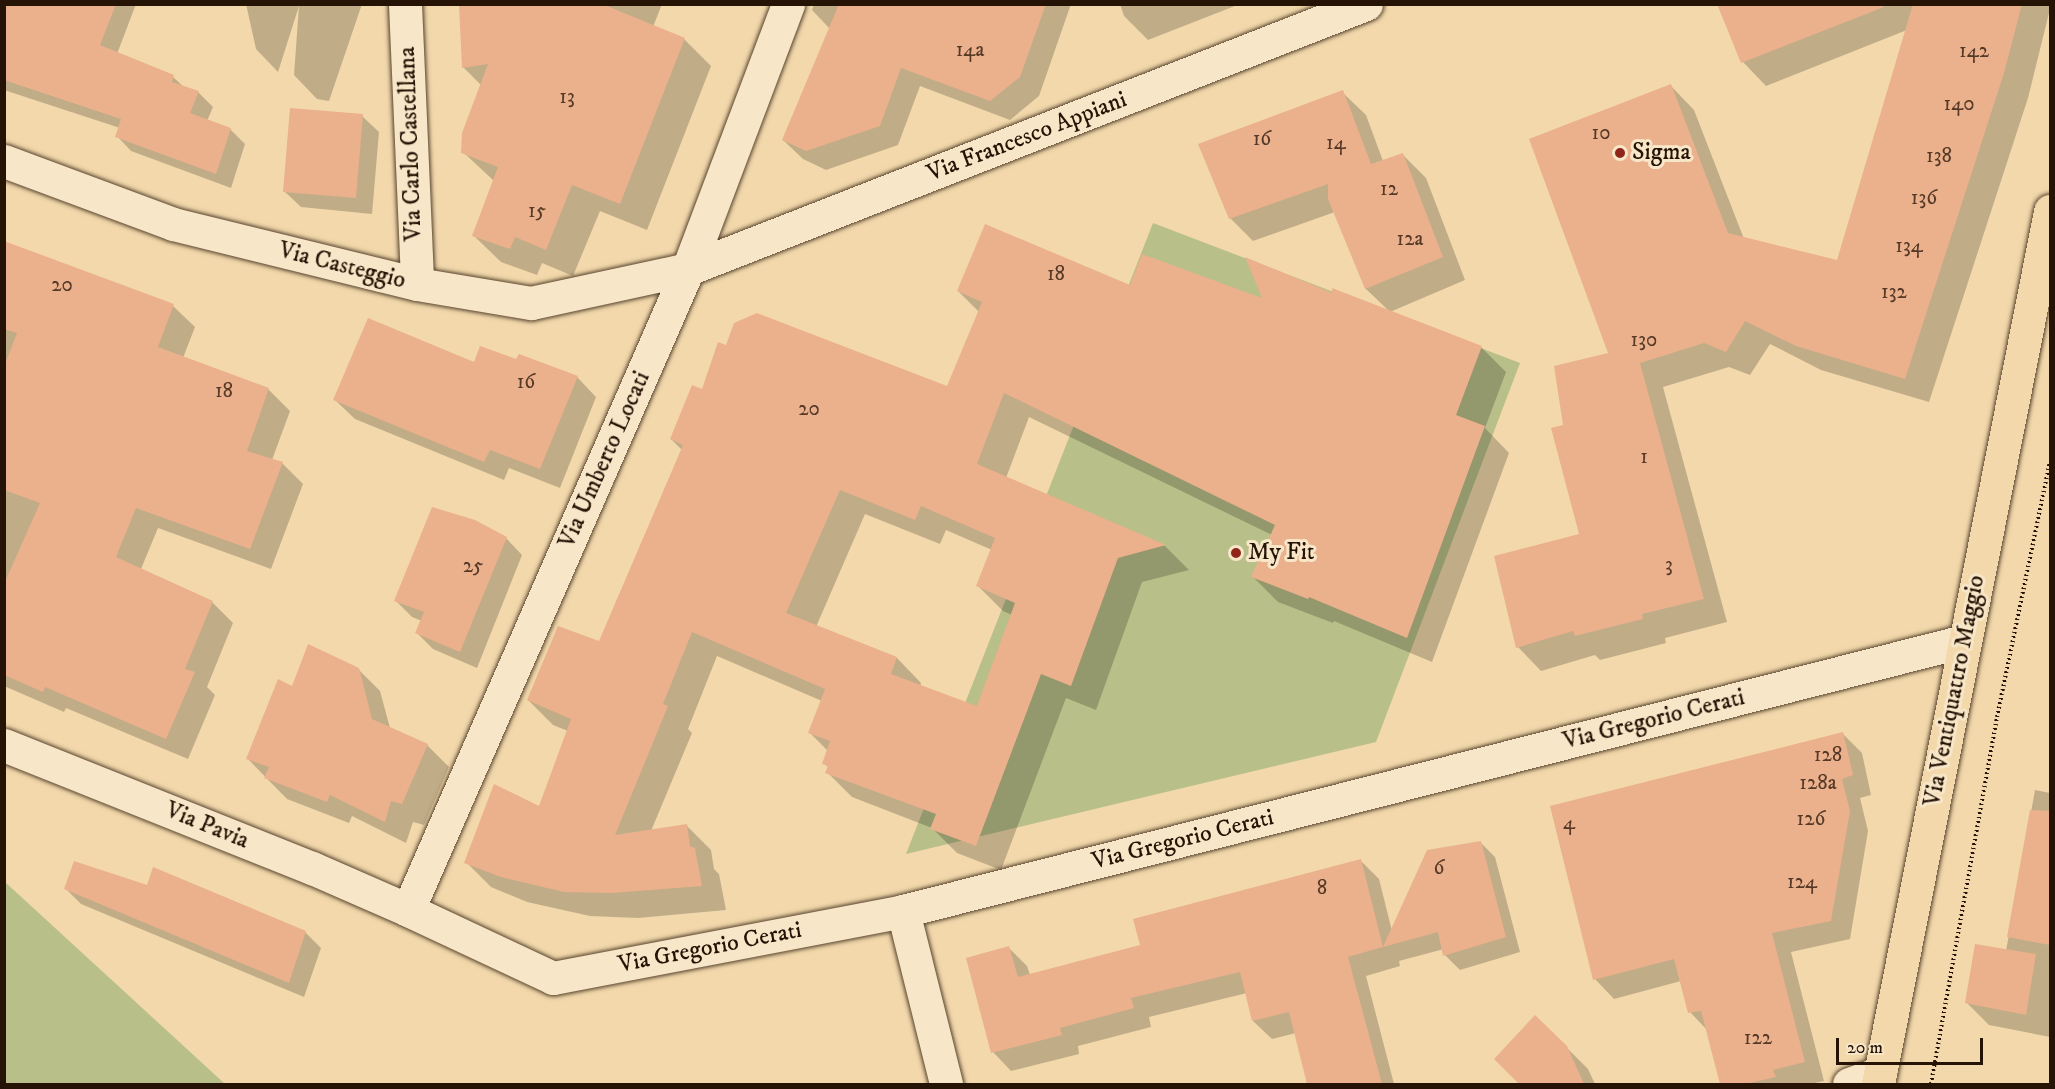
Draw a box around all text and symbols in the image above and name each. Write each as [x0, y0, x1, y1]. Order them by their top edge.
house number: 14a [956, 37, 984, 63]
house number: 142 [1959, 38, 1989, 64]
street label: Via Carlo Castellana [393, 46, 429, 242]
house number: 13 [559, 84, 575, 110]
street label: Via Francesco Appiani [923, 86, 1131, 188]
house number: 140 [1943, 91, 1975, 117]
house number: 10 [1592, 120, 1610, 146]
house number: 16 [1253, 126, 1271, 152]
house number: 14 [1326, 130, 1346, 156]
place label: Sigma [1632, 139, 1691, 167]
house number: 138 [1926, 143, 1952, 169]
marker: Sigma [1613, 146, 1627, 160]
house number: 12 [1380, 176, 1398, 202]
house number: 136 [1911, 185, 1937, 211]
house number: 15 [528, 198, 546, 224]
house number: 12a [1397, 226, 1423, 252]
house number: 134 [1895, 233, 1923, 259]
street label: Via Casteggio [276, 236, 408, 296]
house number: 18 [1047, 261, 1065, 287]
house number: 20 [51, 272, 73, 298]
house number: 132 [1881, 279, 1907, 305]
house number: 130 [1631, 327, 1657, 353]
street label: Via Umberto Locati [553, 367, 657, 553]
house number: 16 [517, 369, 535, 395]
house number: 18 [215, 378, 233, 404]
house number: 20 [798, 396, 820, 422]
house number: 1 [1640, 444, 1648, 470]
place label: My Fit [1248, 539, 1314, 567]
marker: My Fit [1229, 546, 1243, 560]
house number: 3 [1665, 552, 1673, 578]
house number: 25 [463, 553, 483, 579]
street label: Via Ventiquattro Maggio [1918, 573, 1992, 809]
street label: Via Gregorio Cerati [1560, 683, 1748, 757]
house number: 128 [1814, 742, 1842, 768]
house number: 128a [1799, 770, 1837, 796]
street label: Via Pavia [161, 796, 253, 856]
street label: Via Gregorio Cerati [1089, 803, 1277, 877]
house number: 126 [1797, 806, 1825, 832]
house number: 4 [1563, 810, 1575, 836]
house number: 6 [1434, 855, 1444, 881]
house number: 124 [1787, 869, 1817, 895]
house number: 8 [1317, 875, 1327, 901]
street label: Via Gregorio Cerati [616, 916, 804, 980]
house number: 122 [1744, 1025, 1772, 1051]
scale bar [1839, 1026, 1986, 1064]
text: 20 m [1847, 1037, 1883, 1059]

